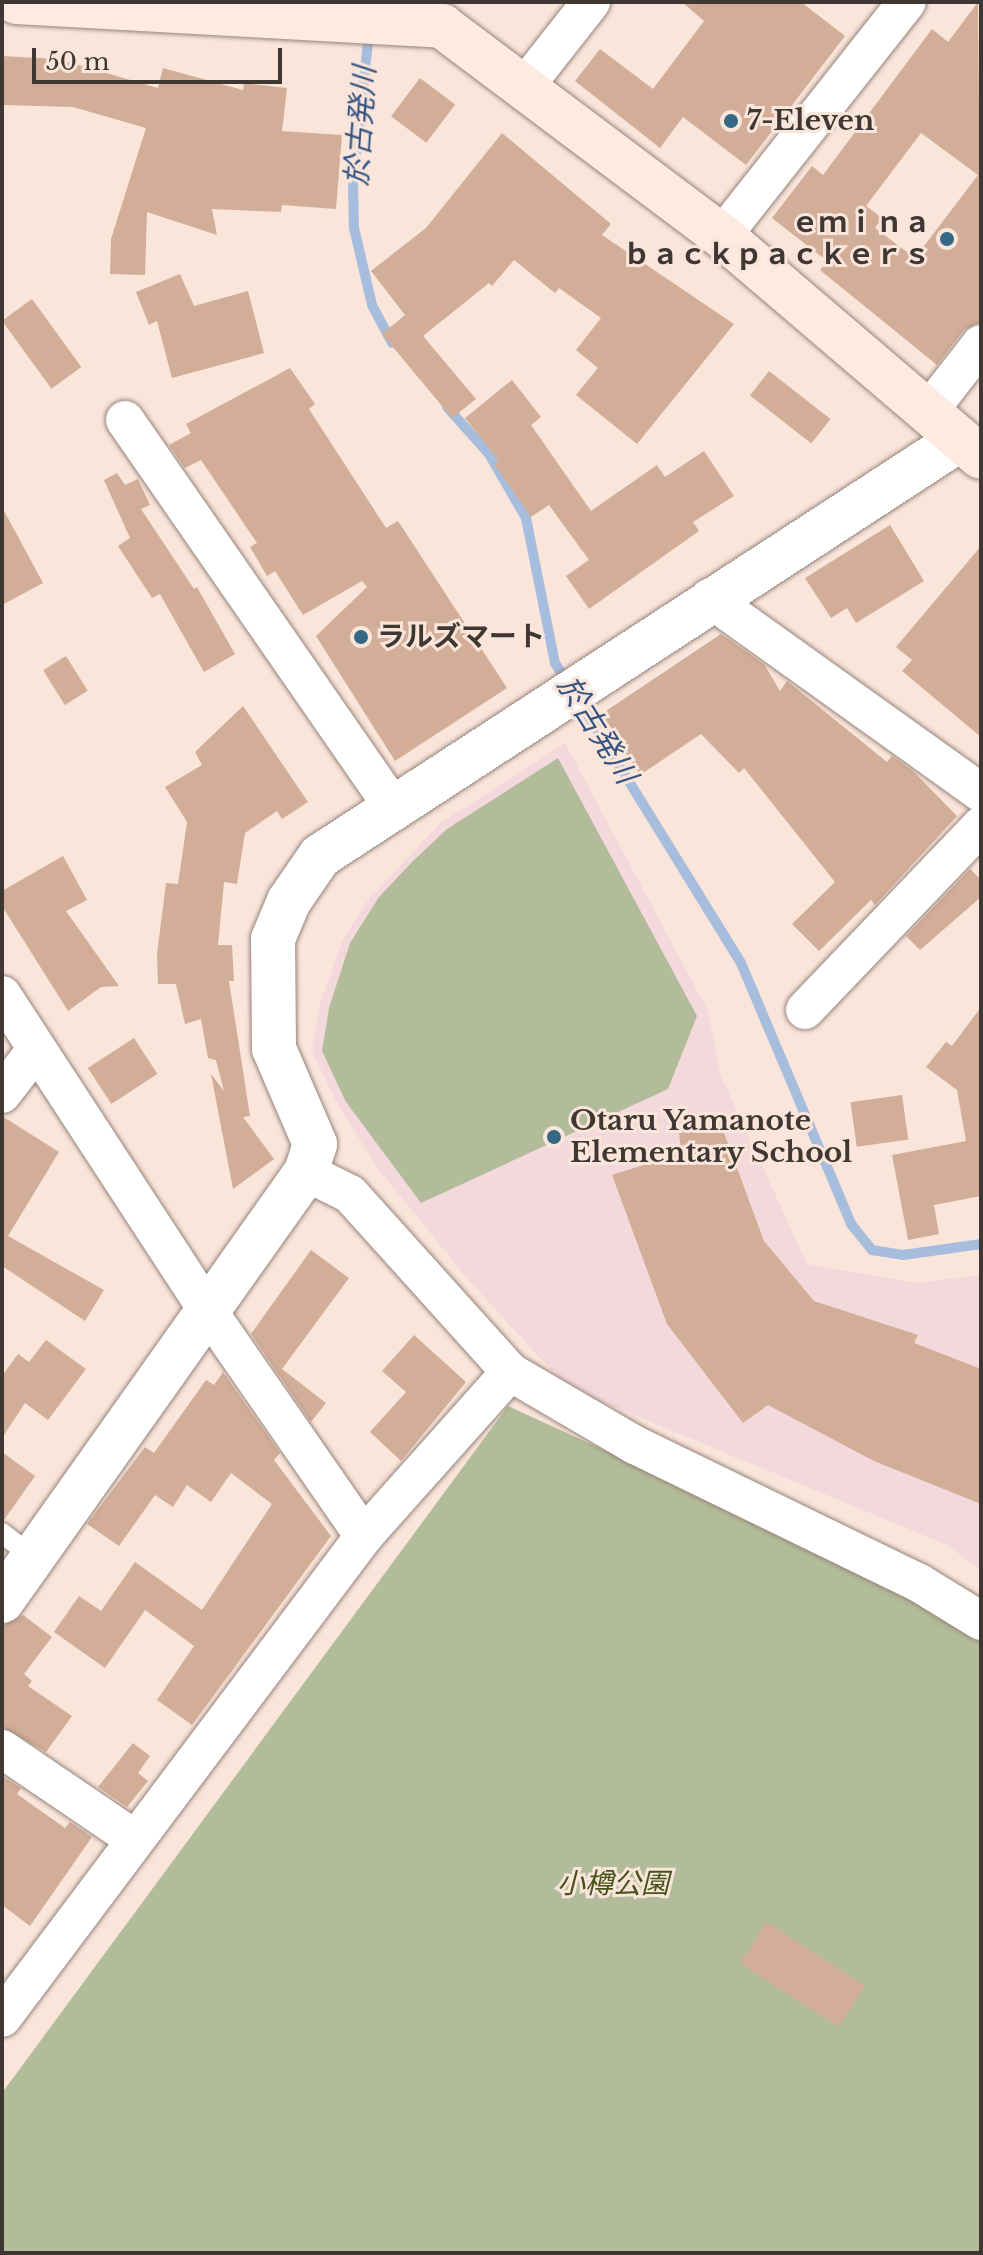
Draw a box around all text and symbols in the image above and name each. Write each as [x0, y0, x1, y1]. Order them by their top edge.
scale bar [36, 32, 286, 82]
text: 50 m [46, 47, 109, 76]
water label: 於古発川 [339, 65, 383, 187]
place label: 7-Eleven [747, 104, 874, 138]
marker: 7-Eleven [722, 112, 740, 130]
place label: ｅｍｉｎａ ｂａｃｋｐａｃｋｅｒｓ [623, 206, 931, 272]
marker: ｅｍｉｎａ ｂａｃｋｐａｃｋｅｒｓ [938, 230, 956, 248]
place label: ラルズマート [377, 620, 545, 654]
marker: ラルズマート [352, 628, 370, 646]
water label: 於古発川 [550, 670, 644, 790]
place label: Otaru Yamanote Elementary School [570, 1104, 853, 1170]
marker: Otaru Yamanote Elementary School [545, 1128, 563, 1146]
park label: 小樽公園 [557, 1867, 669, 1901]

